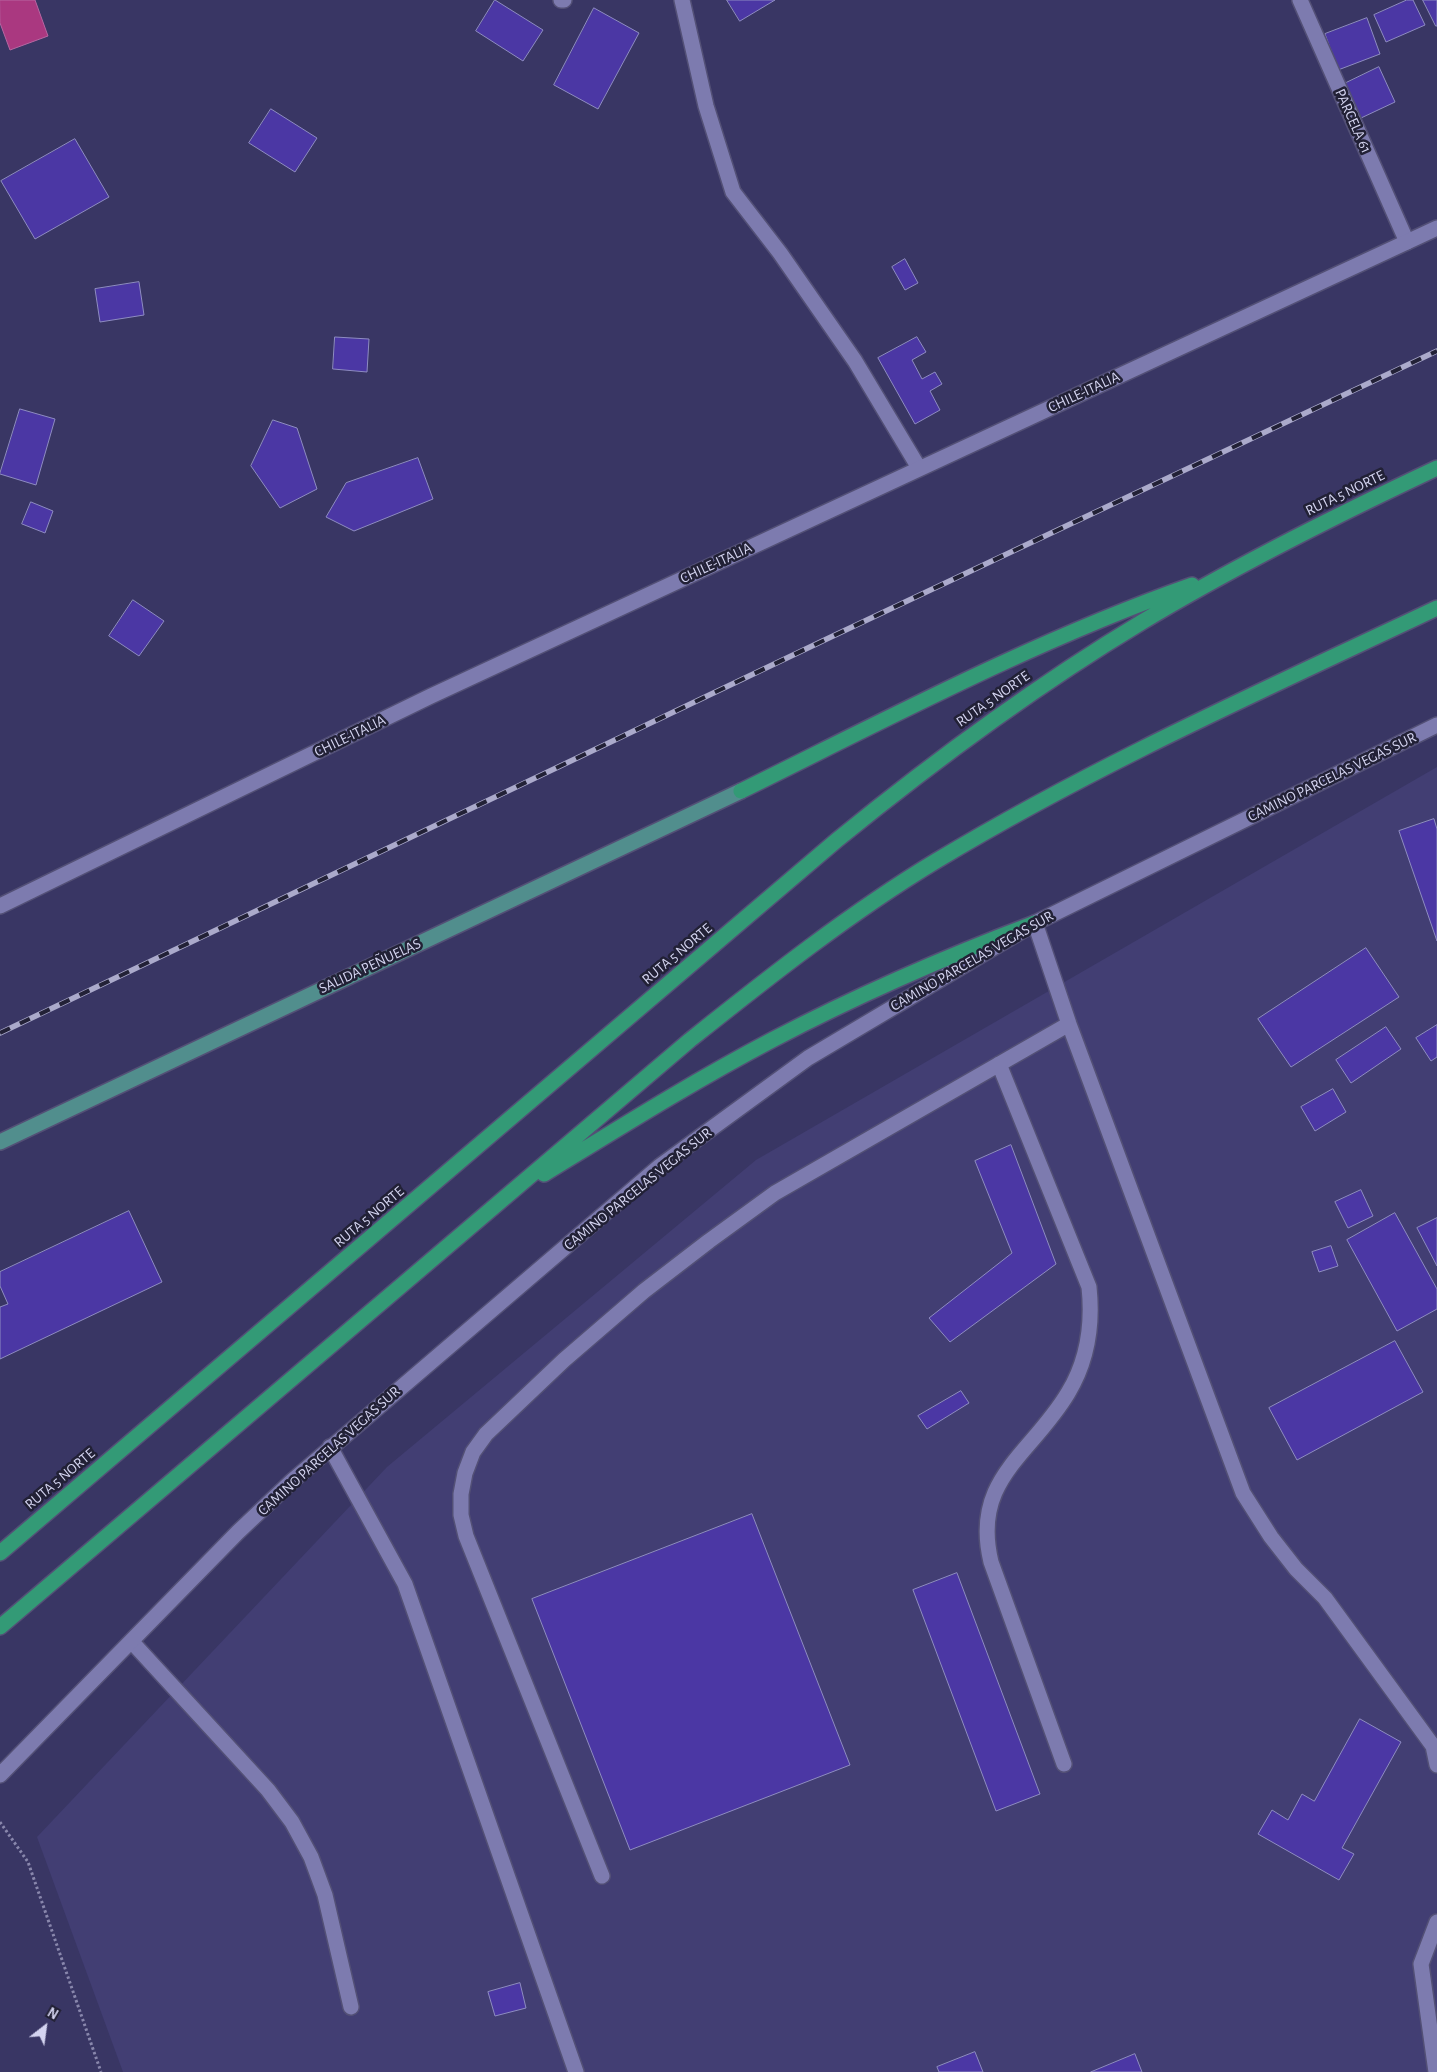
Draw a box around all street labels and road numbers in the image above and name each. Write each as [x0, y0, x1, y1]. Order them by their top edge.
street label: PARCELA 61 [1331, 86, 1375, 156]
street label: CHILE-ITALIA [1045, 368, 1123, 416]
street label: RUTA 5 NORTE [1303, 466, 1387, 520]
street label: CHILE-ITALIA [677, 539, 755, 587]
street label: RUTA 5 NORTE [953, 667, 1033, 731]
street label: CHILE-ITALIA [311, 711, 389, 761]
street label: CAMINO PARCELAS VEGAS SUR [1245, 728, 1419, 826]
street label: CAMINO PARCELAS VEGAS SUR [887, 907, 1057, 1015]
street label: RUTA 5 NORTE [638, 920, 716, 988]
street label: SALIDA PEÑUELAS [316, 934, 424, 998]
street label: CAMINO PARCELAS VEGAS SUR [560, 1124, 716, 1254]
street label: RUTA 5 NORTE [330, 1183, 408, 1251]
street label: CAMINO PARCELAS VEGAS SUR [254, 1382, 404, 1520]
street label: RUTA 5 NORTE [21, 1445, 99, 1513]

